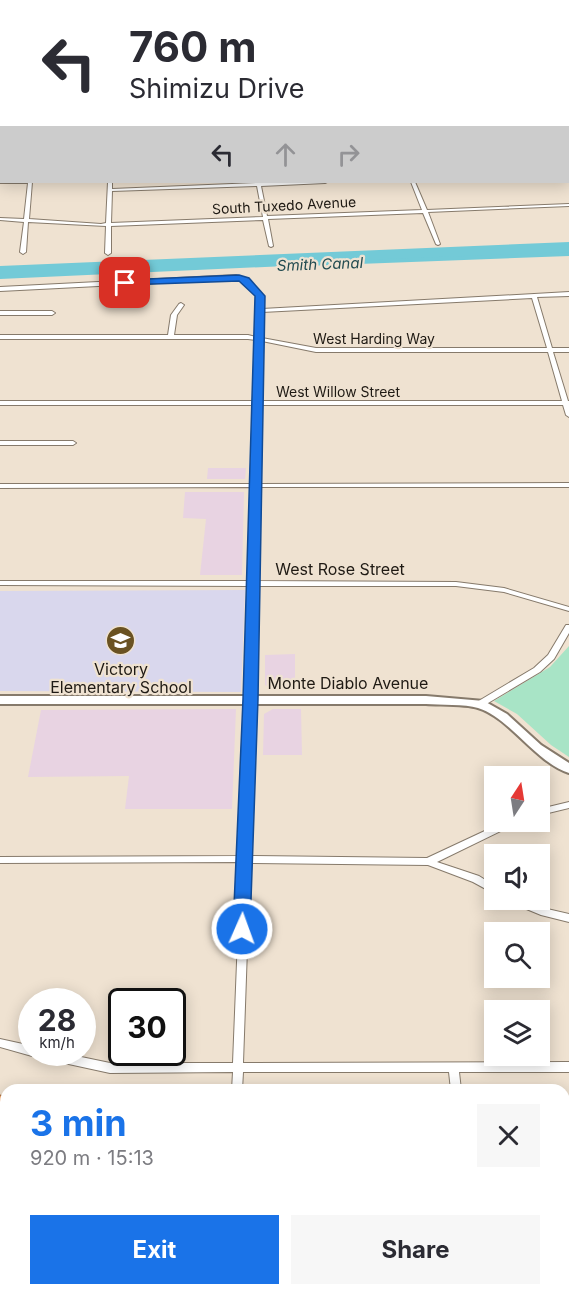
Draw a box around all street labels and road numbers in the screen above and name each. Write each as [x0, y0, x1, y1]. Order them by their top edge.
street label: South Tuxedo Avenue [211, 193, 357, 217]
street label: West Harding Way [313, 330, 435, 347]
street label: West Willow Street [276, 383, 400, 400]
street label: West Rose Street [275, 559, 405, 579]
street label: Monte Diablo Avenue [268, 673, 428, 693]

